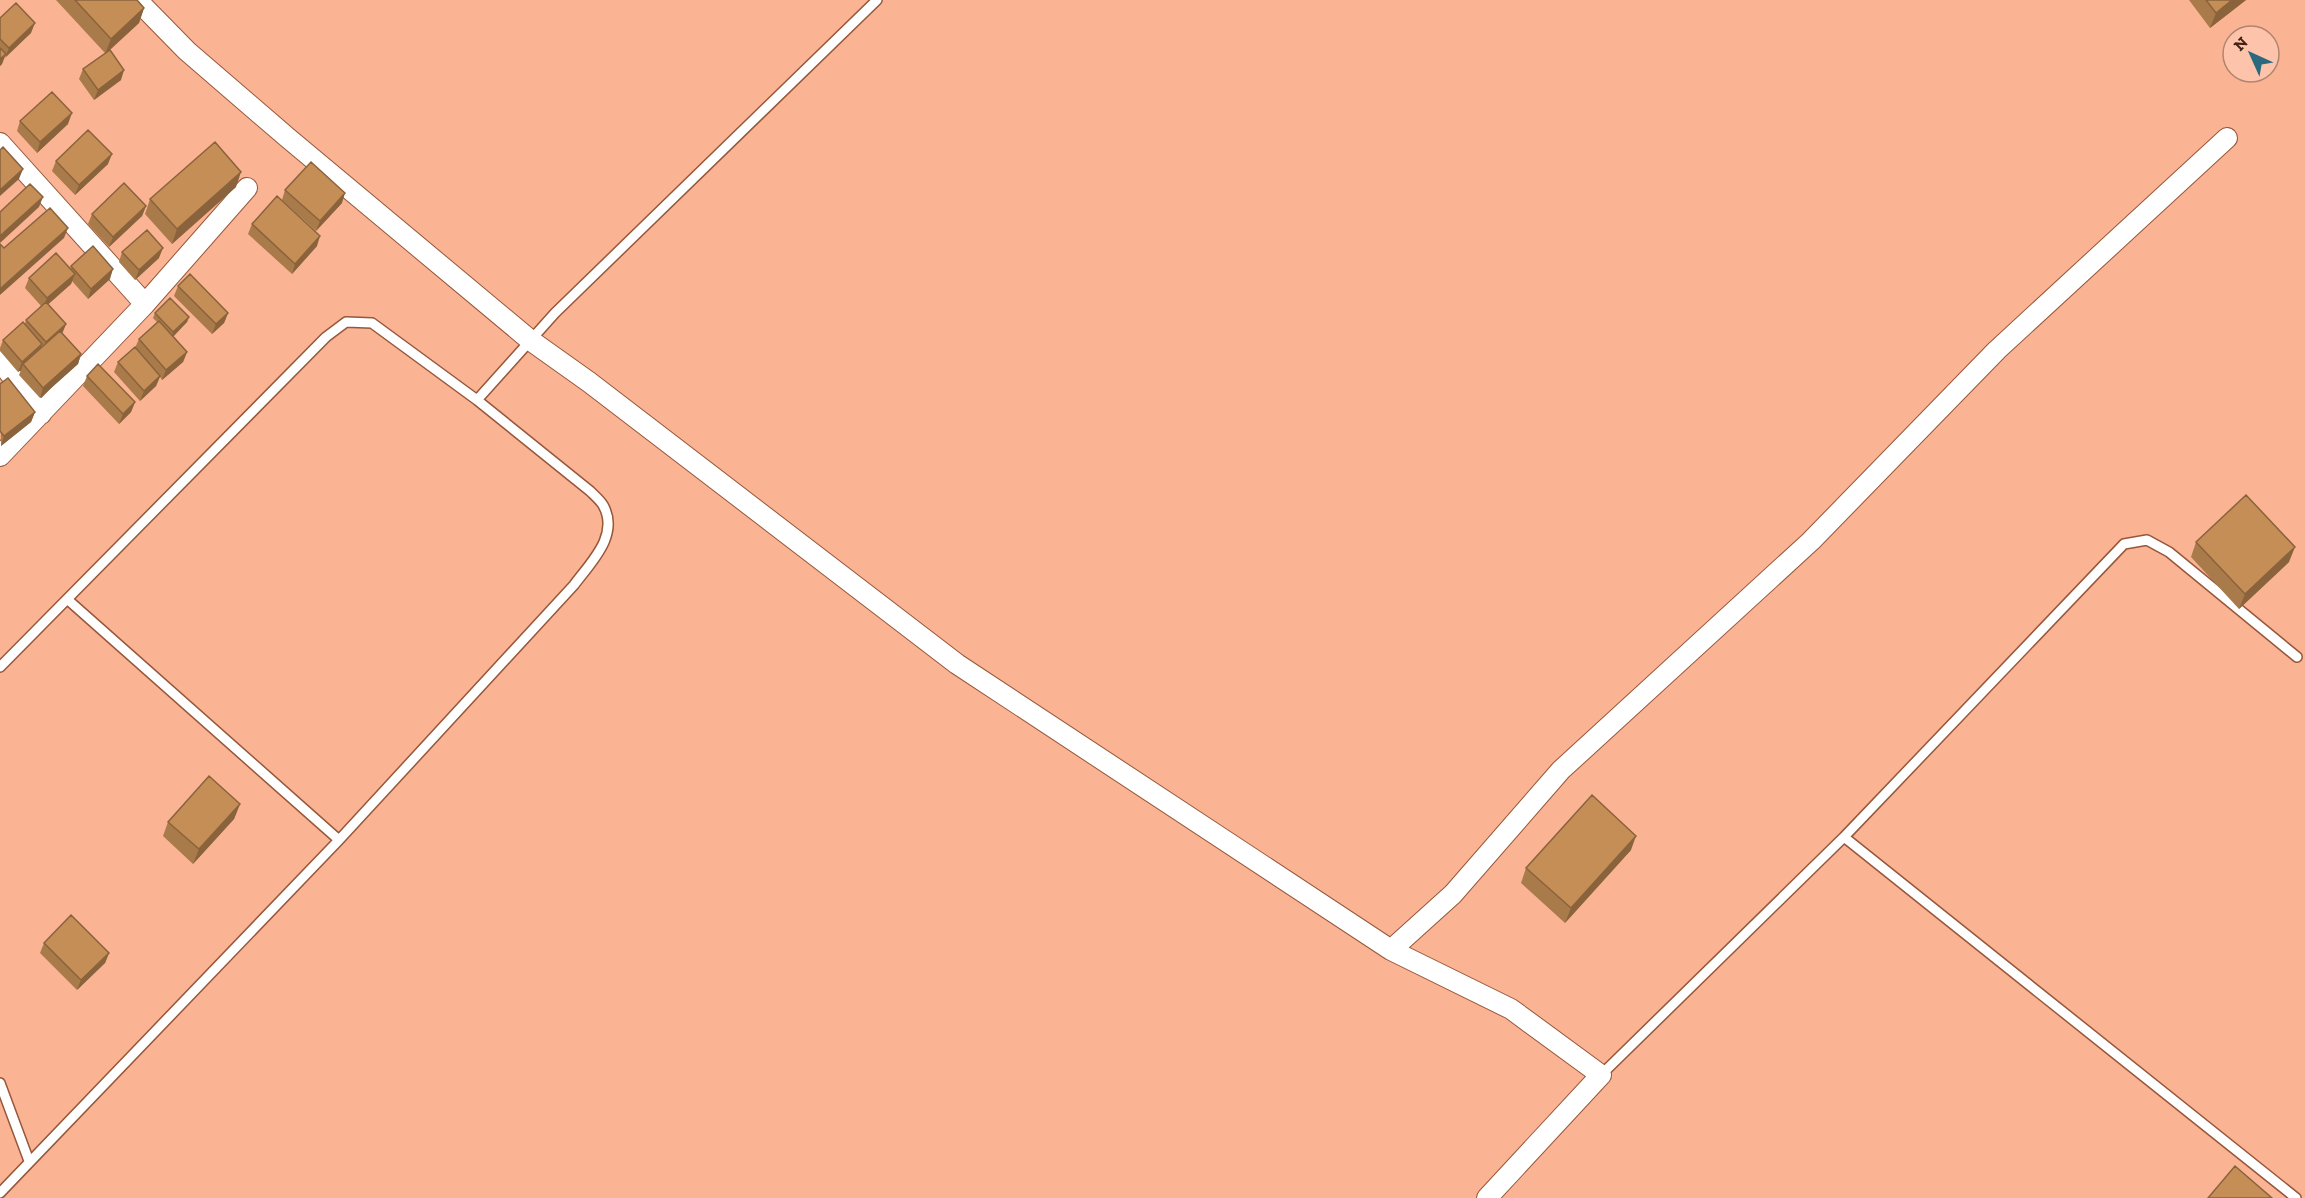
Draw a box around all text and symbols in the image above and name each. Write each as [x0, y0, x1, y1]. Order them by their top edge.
north arrow [2221, 24, 2281, 84]
text: N [2230, 33, 2252, 55]

